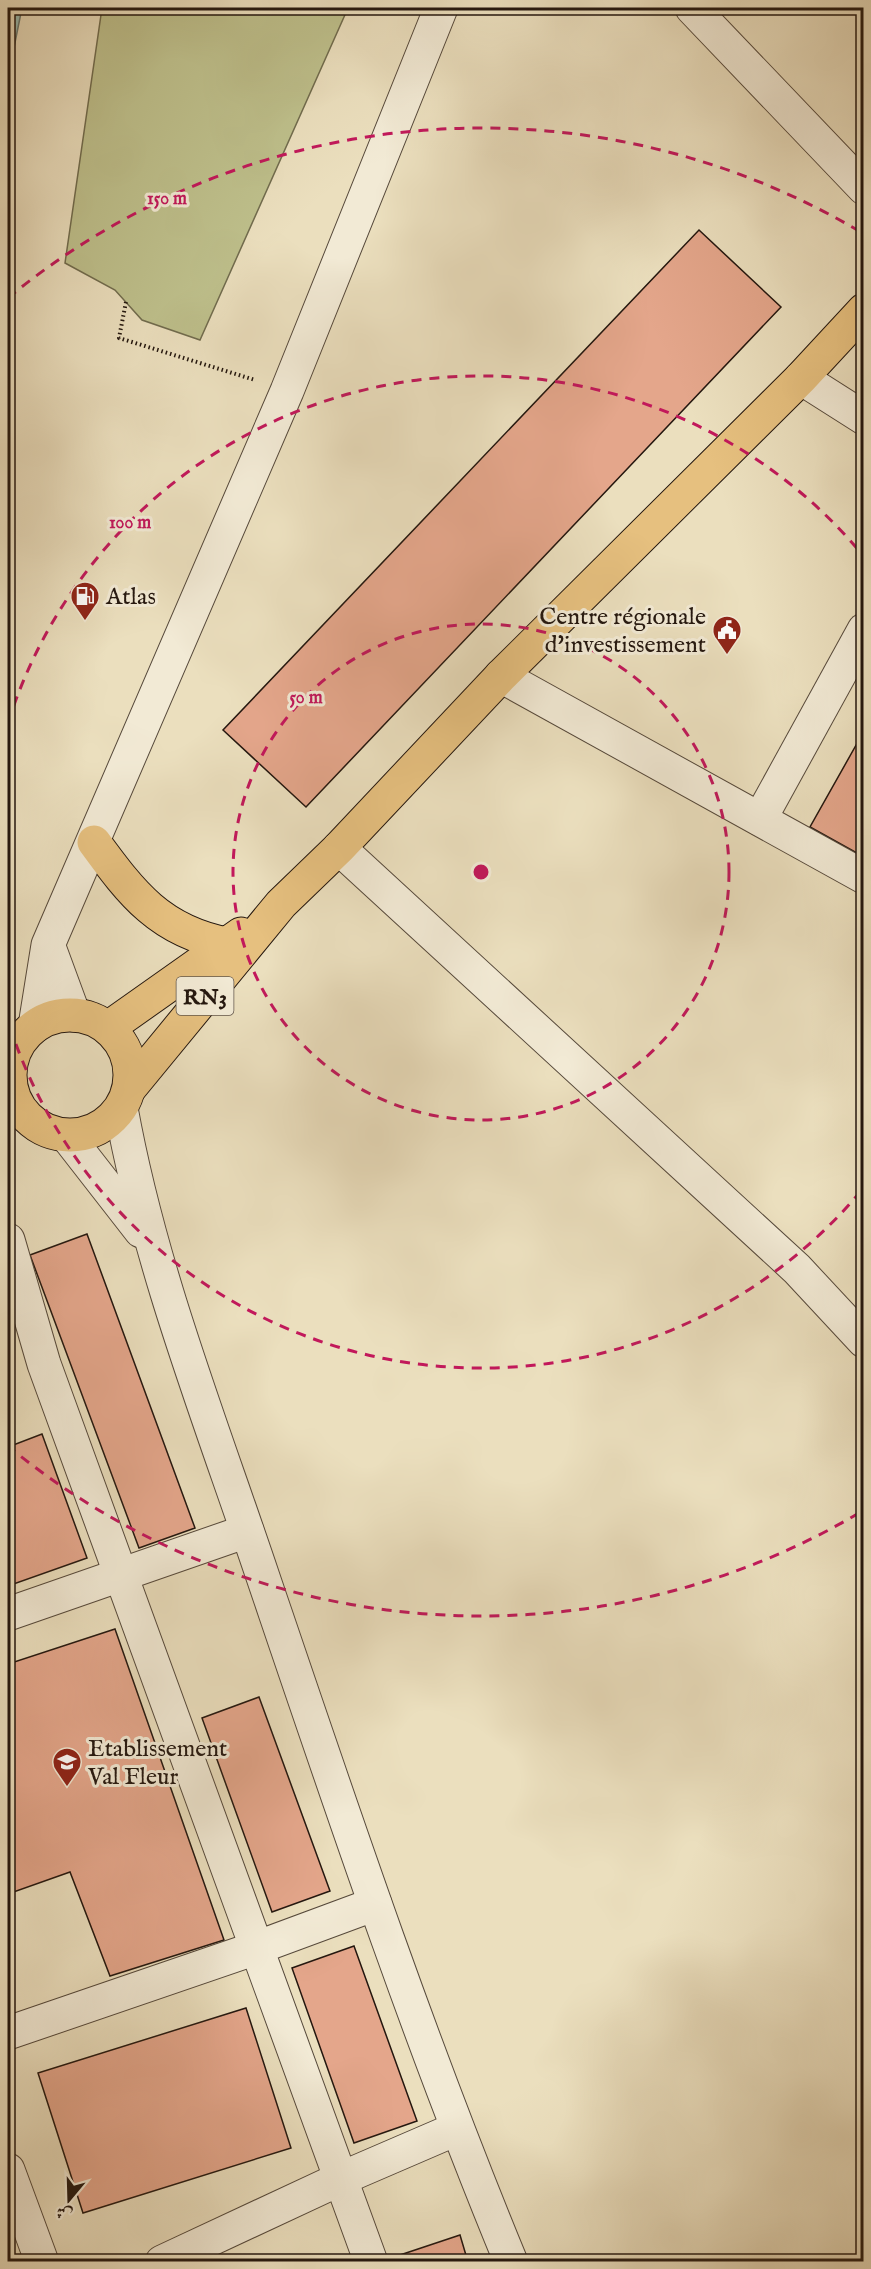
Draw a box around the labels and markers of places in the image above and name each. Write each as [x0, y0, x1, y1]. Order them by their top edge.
fuel station icon: Atlas [69, 580, 101, 622]
place label: Atlas [105, 582, 156, 613]
place label: Centre régionale d'investissement [539, 602, 706, 661]
public building icon: Centre régionale d'investissement [711, 614, 743, 656]
centre of rings [471, 862, 491, 882]
place label: Etablissement Val Fleur [87, 1734, 227, 1793]
school or university icon: Etablissement Val Fleur [51, 1746, 83, 1788]

